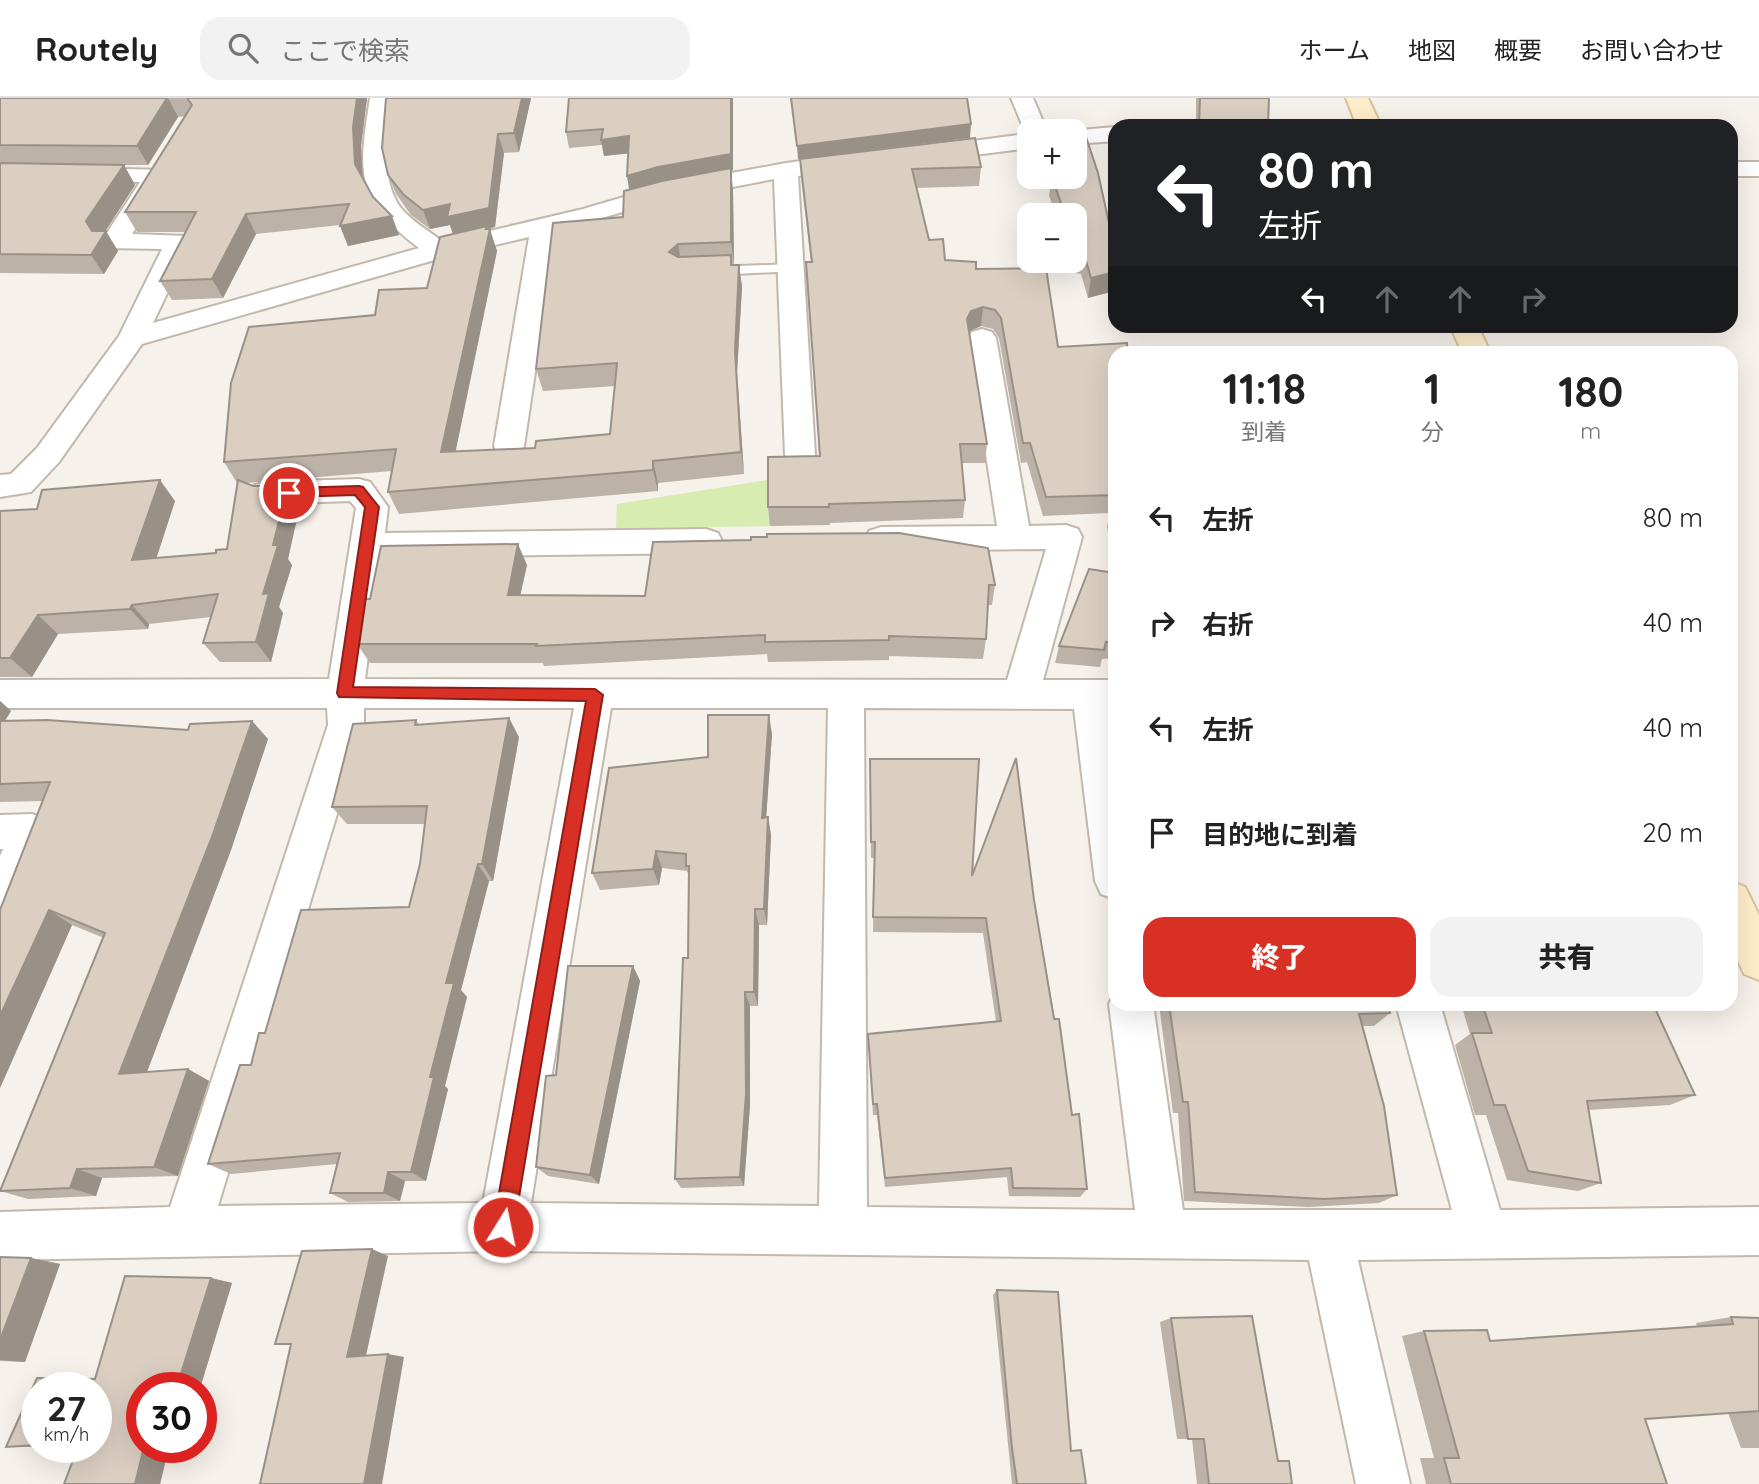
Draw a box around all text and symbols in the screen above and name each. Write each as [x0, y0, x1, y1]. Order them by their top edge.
search box [200, 17, 690, 80]
text: Routely [35, 28, 158, 69]
icon: search [224, 29, 262, 67]
text: ここで検索 [280, 34, 410, 67]
text: ホーム [1299, 35, 1370, 65]
text: 地図 [1408, 35, 1456, 65]
text: 概要 [1494, 35, 1542, 65]
text: お問い合わせ [1580, 35, 1724, 65]
map controls [1017, 119, 1087, 273]
button: + [1017, 119, 1087, 189]
text: 80 m [1258, 139, 1374, 200]
icon: left [1143, 147, 1234, 238]
button: − [1017, 203, 1087, 273]
text: 左折 [1258, 205, 1322, 245]
icon: left [1295, 280, 1333, 318]
icon: ahead [1368, 280, 1406, 318]
icon: ahead [1441, 280, 1479, 318]
icon: right [1514, 280, 1552, 318]
text: 11:18 [1223, 362, 1306, 415]
text: 1 [1424, 362, 1440, 415]
text: 180 [1558, 365, 1623, 418]
text: m [1580, 416, 1601, 445]
text: 到着 [1241, 417, 1287, 446]
text: 分 [1421, 417, 1444, 446]
pin [259, 463, 319, 523]
icon: arrive [270, 474, 308, 512]
icon: left [1143, 499, 1181, 537]
text: 80 m [1643, 501, 1703, 534]
text: 左折 [1202, 503, 1254, 536]
icon: right [1143, 604, 1181, 642]
text: 40 m [1643, 606, 1703, 639]
text: 右折 [1202, 608, 1254, 641]
icon: left [1143, 709, 1181, 747]
text: 40 m [1643, 711, 1703, 744]
text: 左折 [1202, 713, 1254, 746]
icon: arrive [1143, 814, 1181, 852]
text: 20 m [1642, 816, 1703, 849]
text: 目的地に到着 [1202, 818, 1358, 851]
button: 終了 [1143, 917, 1416, 997]
button: 共有 [1430, 917, 1703, 997]
position arrow [466, 1190, 540, 1264]
speed limit sign: 30 [126, 1372, 217, 1463]
text: 27 [47, 1386, 86, 1430]
text: km/h [44, 1423, 89, 1446]

